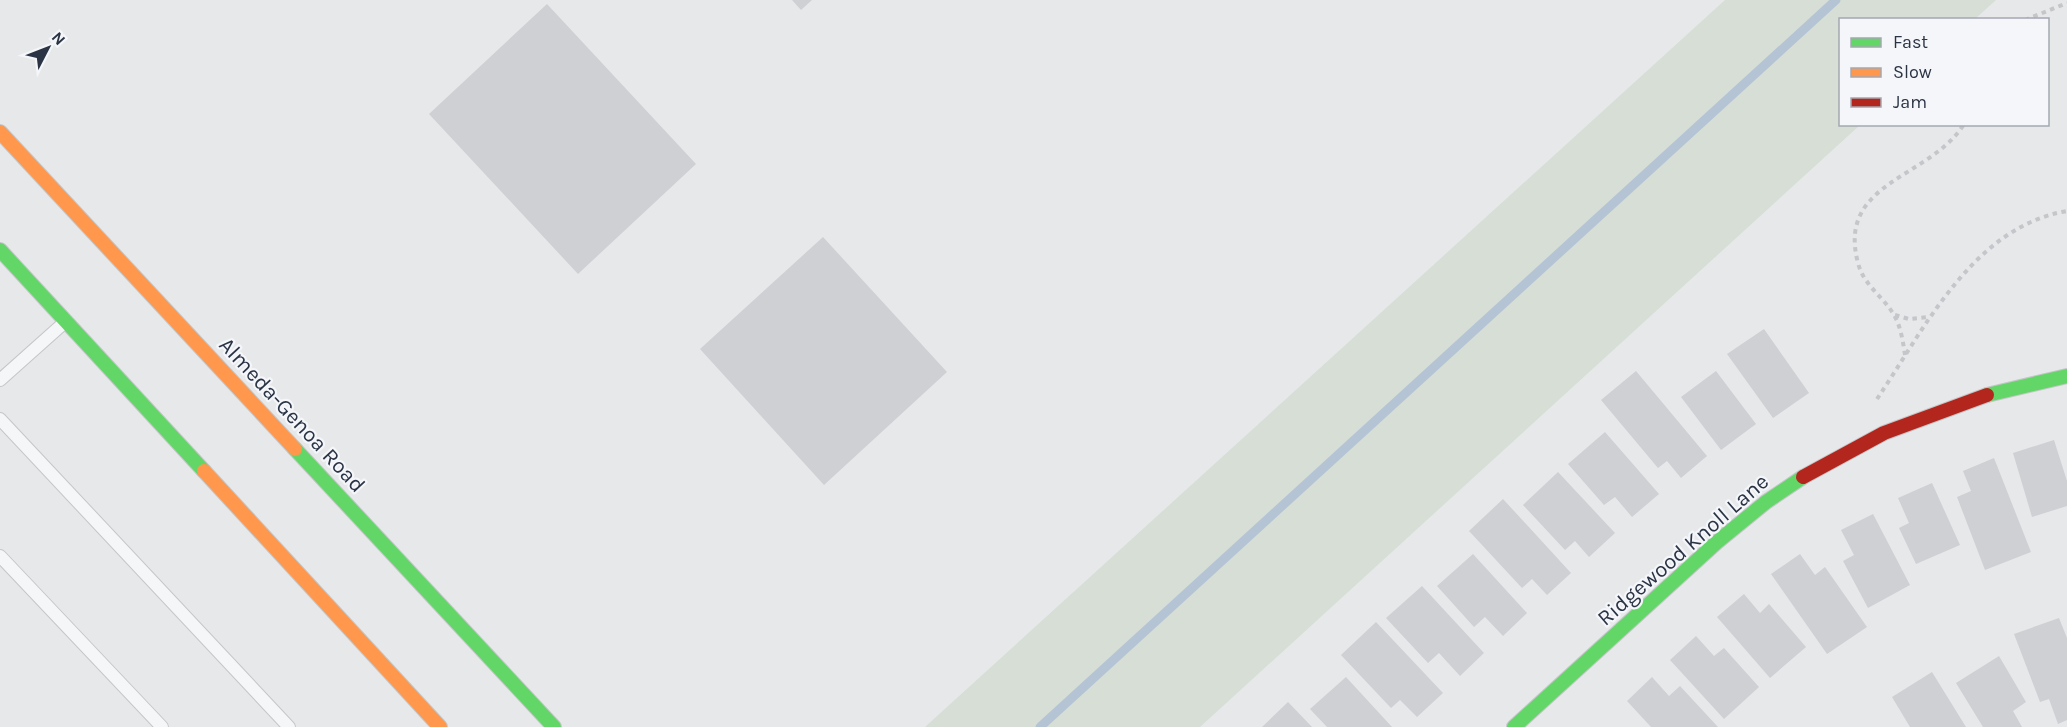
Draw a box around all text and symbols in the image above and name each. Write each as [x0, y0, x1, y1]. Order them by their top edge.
north arrow [18, 18, 78, 78]
legend [1839, 18, 2049, 126]
text: N [48, 28, 70, 49]
text: Fast [1893, 31, 1928, 53]
text: Slow [1893, 61, 1932, 83]
text: Jam [1893, 91, 1927, 113]
street label: Almeda-Genoa Road [214, 332, 370, 498]
street label: Ridgewood Knoll Lane [1592, 469, 1774, 631]

